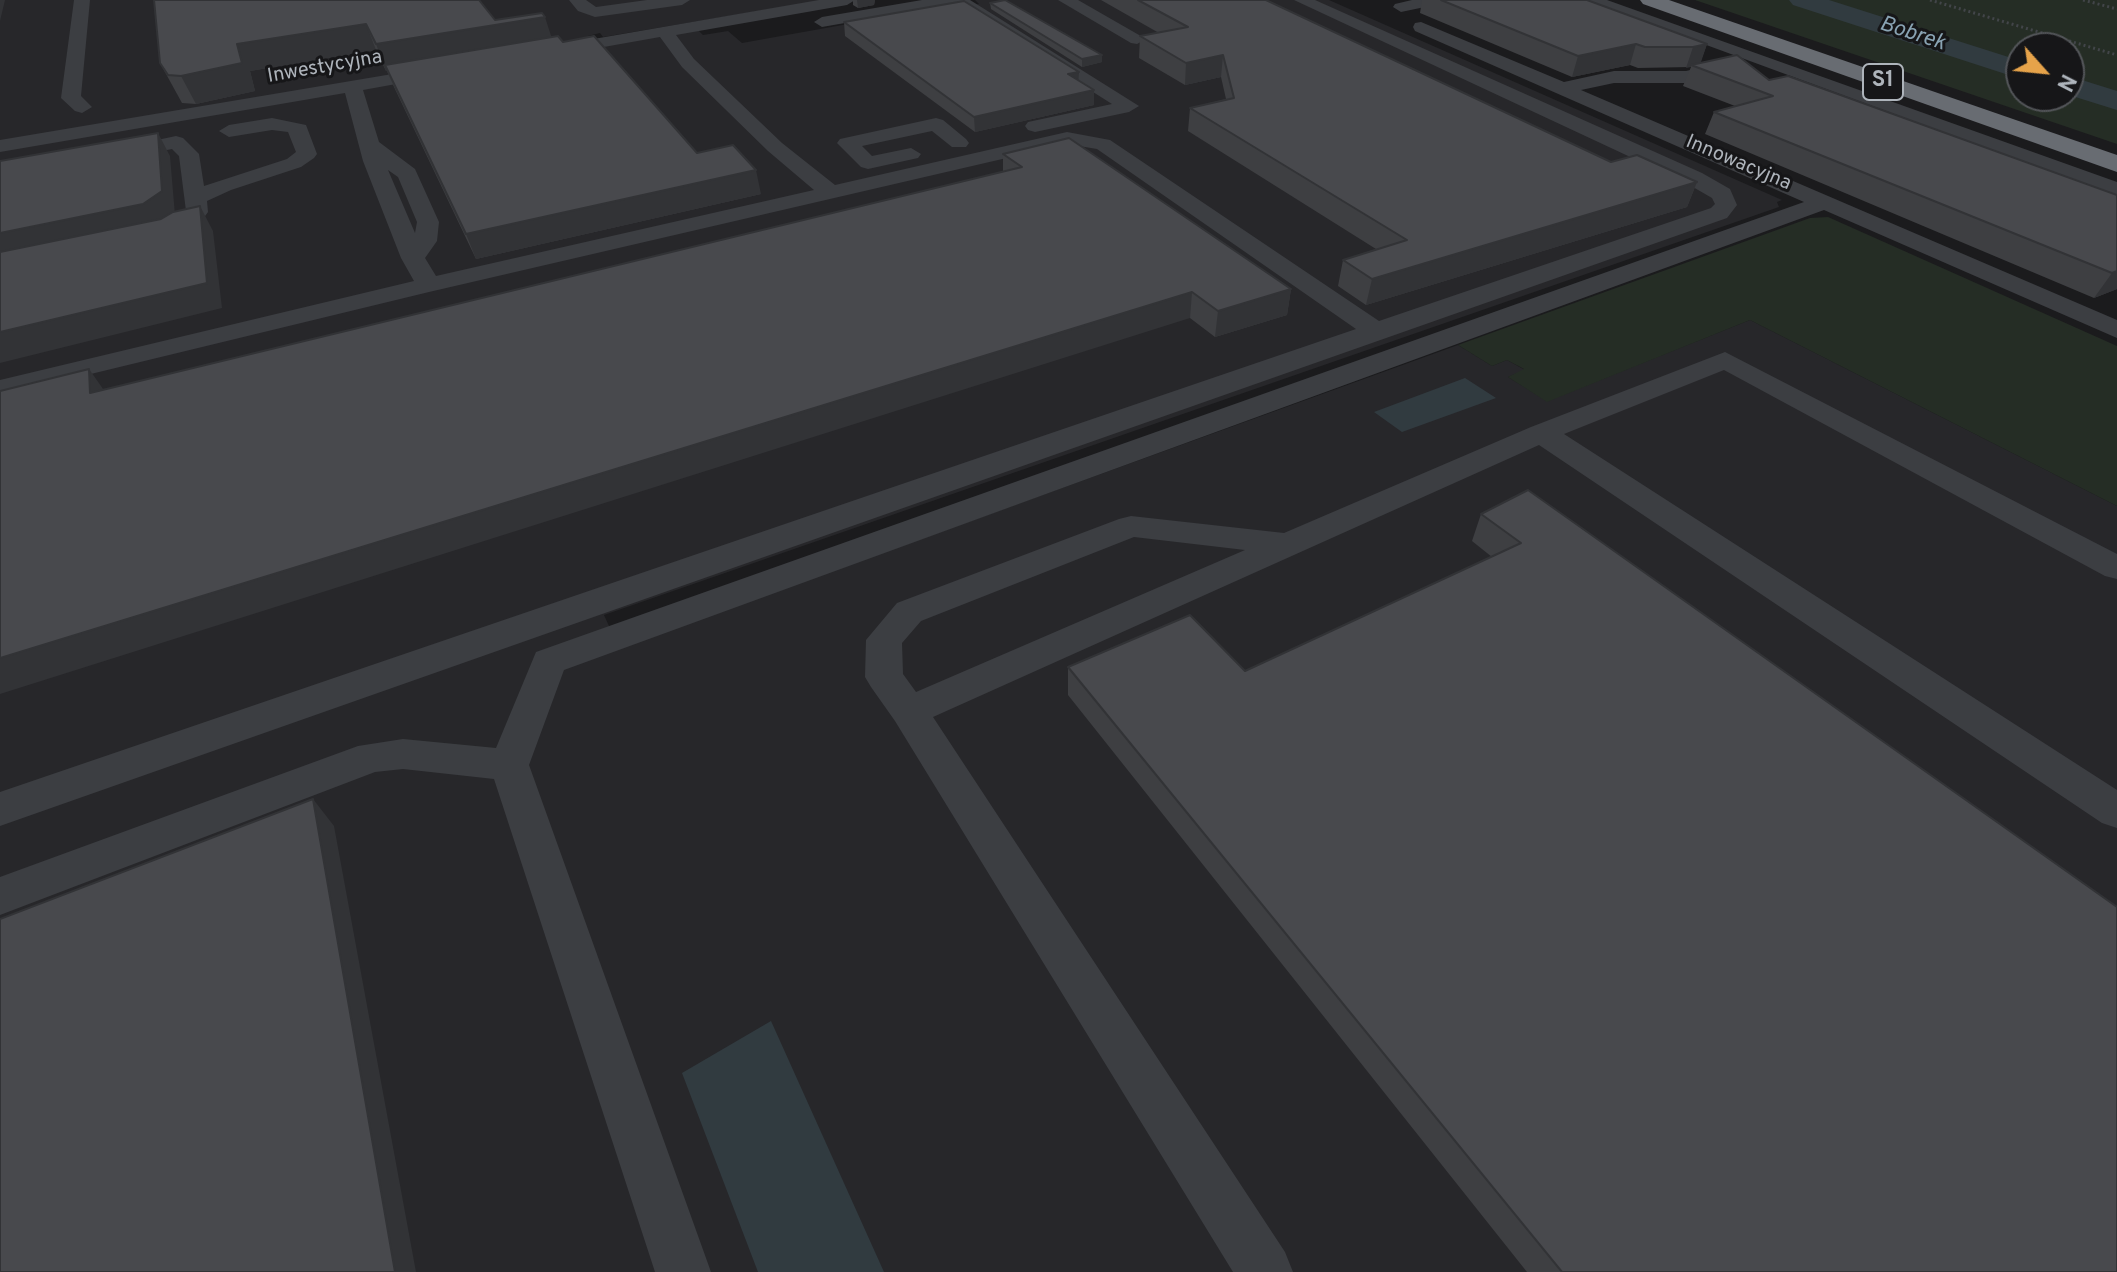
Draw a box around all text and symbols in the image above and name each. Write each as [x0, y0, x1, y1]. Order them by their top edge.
water label: Bobrek [1876, 12, 1948, 58]
north arrow [2005, 32, 2085, 112]
street label: Inwestycyjna [266, 46, 384, 90]
road number: S1 [1863, 64, 1903, 100]
text: N [2049, 69, 2081, 95]
street label: Innowacyjna [1682, 131, 1794, 197]

